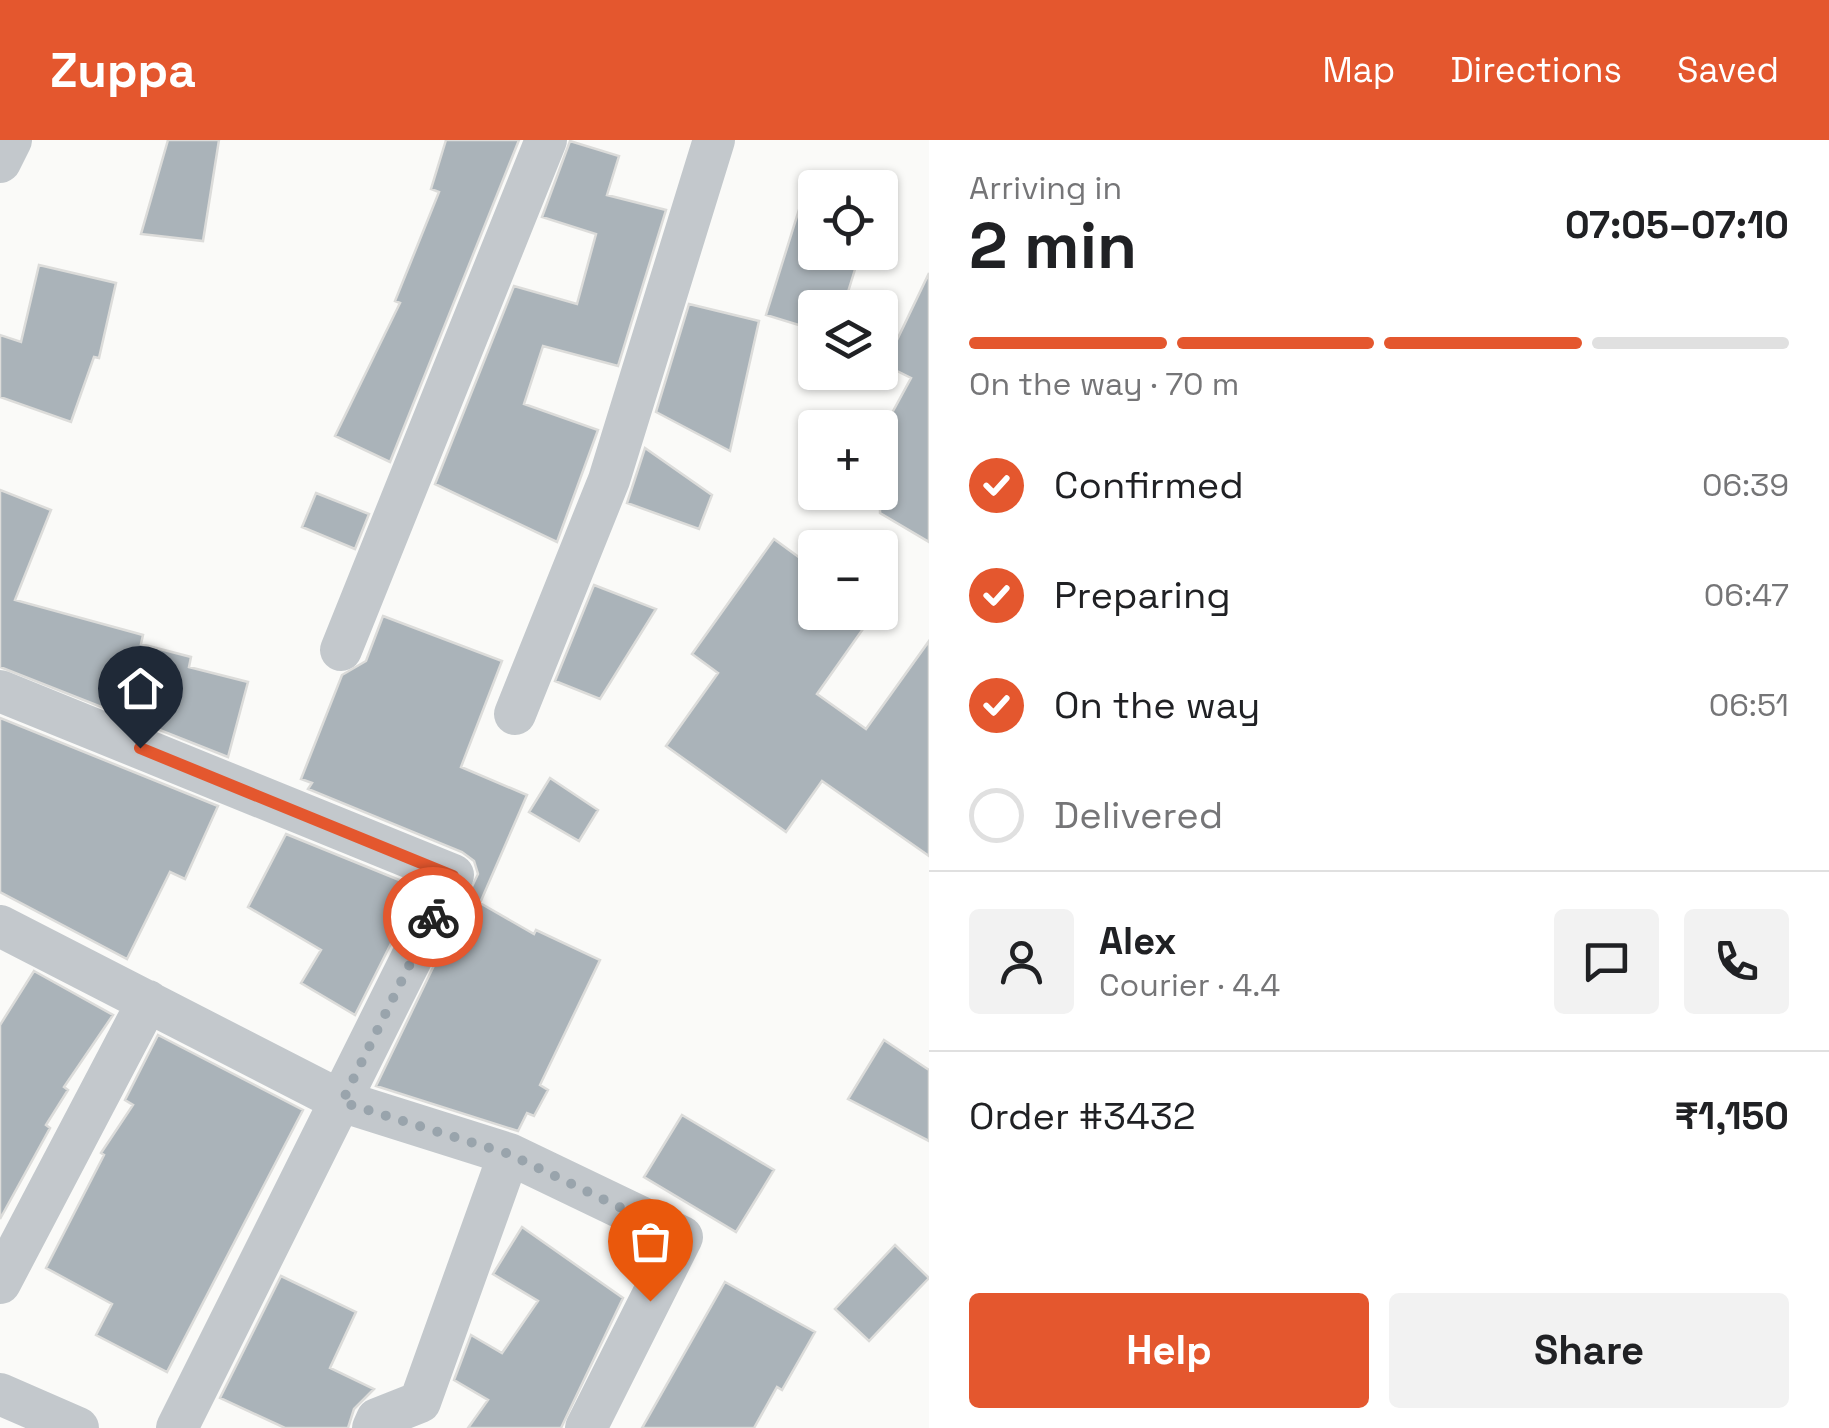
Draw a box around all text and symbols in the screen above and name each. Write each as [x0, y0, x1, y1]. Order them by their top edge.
text: Zuppa [50, 40, 196, 101]
text: Map [1322, 48, 1395, 92]
text: Directions [1450, 48, 1622, 92]
text: Saved [1677, 48, 1779, 92]
text: Arriving in [969, 168, 1122, 208]
map controls [798, 170, 898, 630]
button: locate [798, 170, 898, 270]
text: 07:05–07:10 [1565, 201, 1789, 249]
text: 2 min [969, 204, 1137, 287]
button: layers [798, 290, 898, 390]
text: On the way · 70 m [969, 364, 1239, 404]
button: + [798, 410, 898, 510]
icon: check [969, 458, 1024, 513]
text: Confirmed [1054, 461, 1244, 509]
text: 06:39 [1702, 465, 1789, 505]
button: − [798, 530, 898, 630]
icon: check [969, 568, 1024, 623]
text: Preparing [1054, 571, 1231, 619]
text: 06:47 [1704, 575, 1789, 615]
pin [98, 646, 183, 749]
icon: home [113, 661, 168, 716]
icon: check [969, 678, 1024, 733]
text: On the way [1054, 681, 1260, 729]
text: 06:51 [1709, 685, 1789, 725]
text: Delivered [1054, 791, 1223, 839]
courier [383, 867, 483, 967]
icon: bike [406, 890, 461, 945]
button: person [969, 909, 1074, 1014]
button: chat [1554, 909, 1659, 1014]
button: phone [1684, 909, 1789, 1014]
text: Alex [1099, 917, 1176, 965]
text: Courier · 4.4 [1099, 965, 1280, 1005]
text: Order #3432 [969, 1092, 1196, 1140]
text: ₹1,150 [1674, 1092, 1789, 1140]
pin [608, 1199, 693, 1302]
icon: bag [623, 1214, 678, 1269]
button: Help [969, 1293, 1369, 1408]
button: Share [1389, 1293, 1789, 1408]

